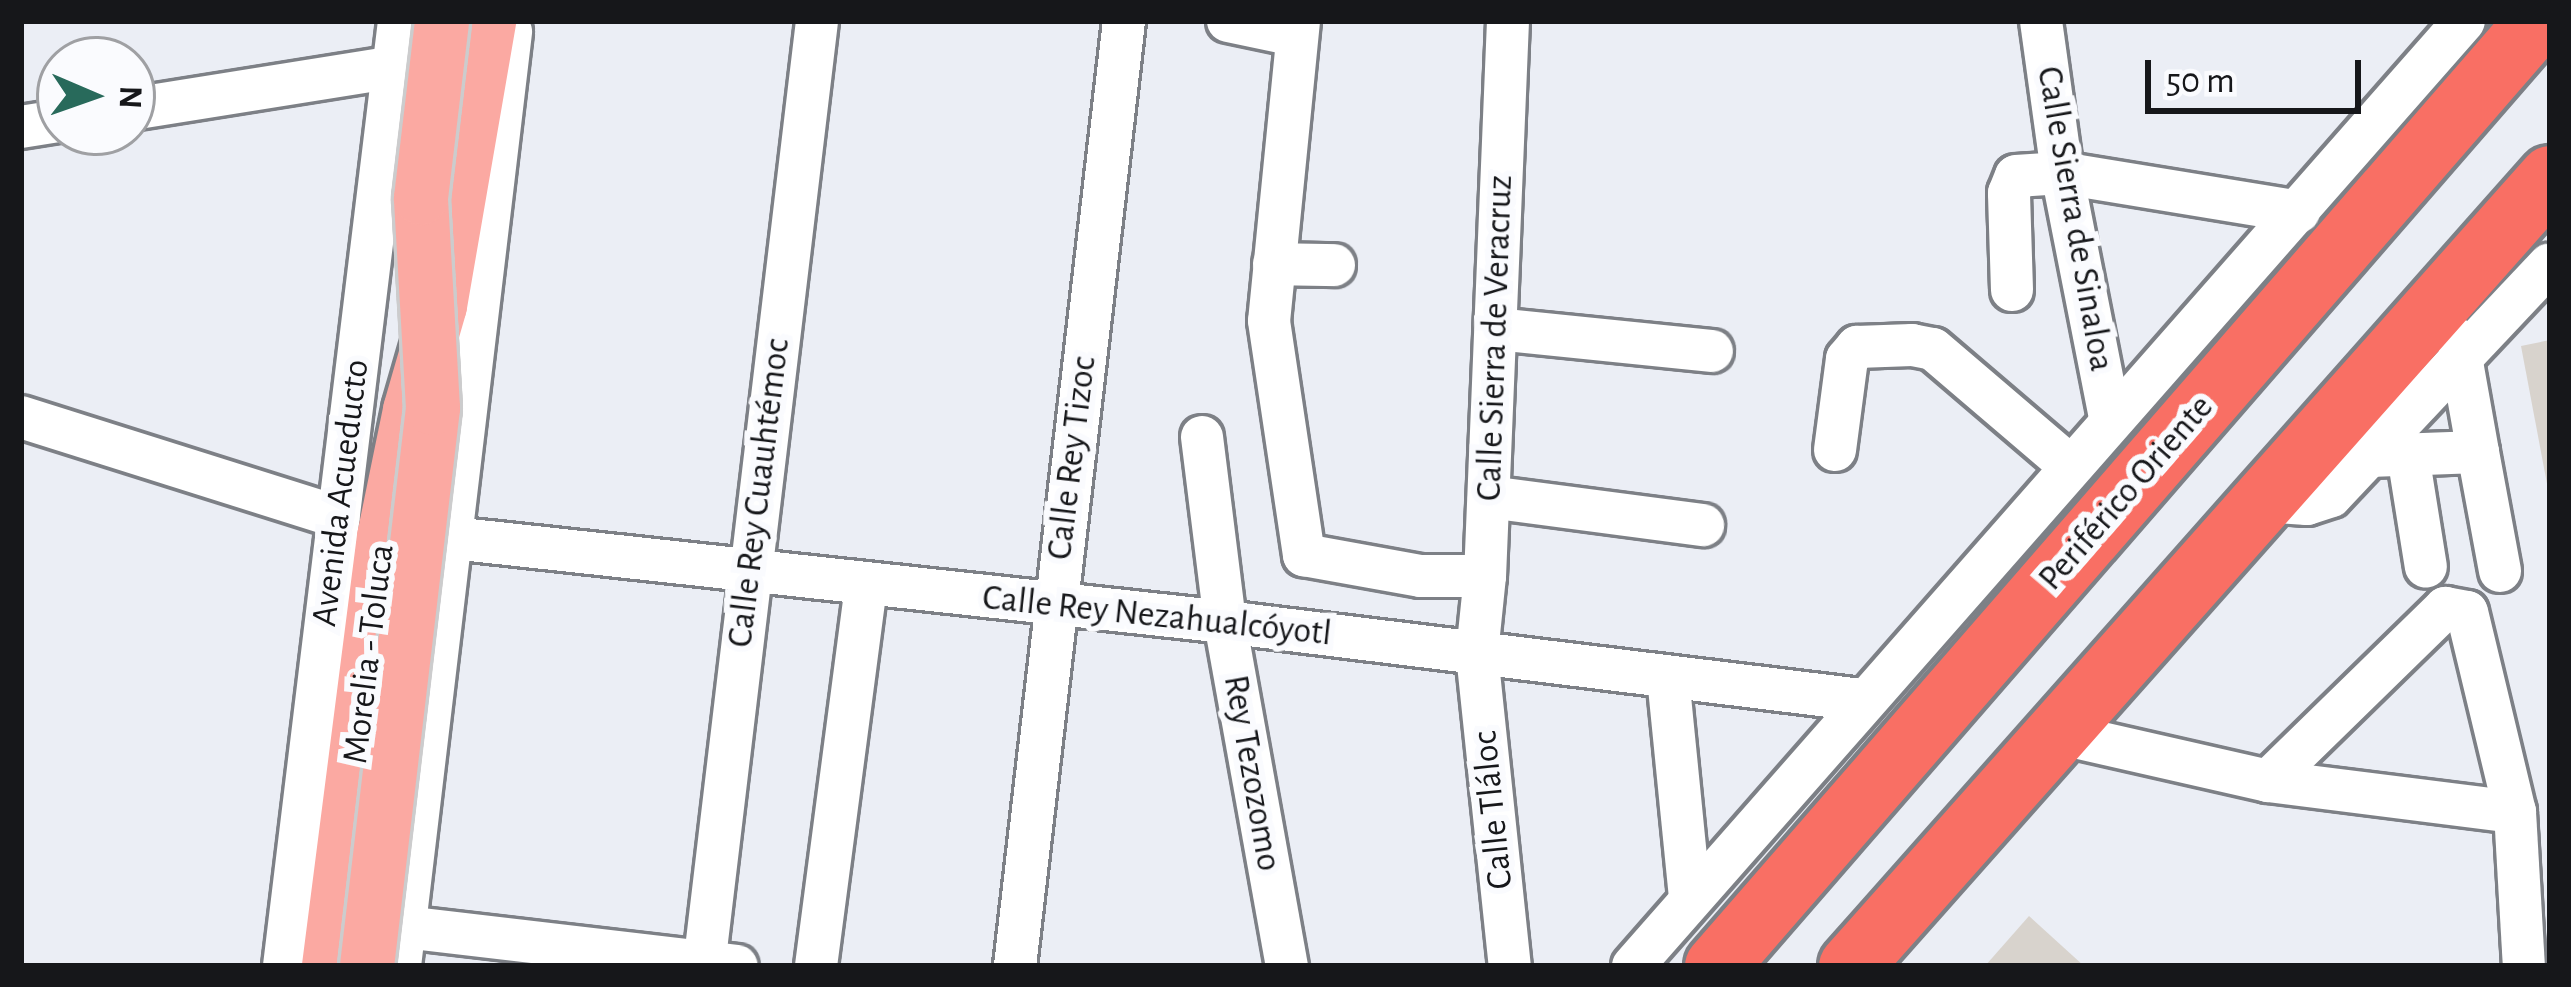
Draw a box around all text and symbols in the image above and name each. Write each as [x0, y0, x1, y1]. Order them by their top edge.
north arrow [36, 36, 156, 156]
scale bar [2151, 36, 2367, 110]
street label: Calle Sierra de Sinaloa [2027, 63, 2123, 375]
text: 50 m [2166, 63, 2235, 99]
text: N [113, 85, 146, 109]
street label: Calle Sierra de Veracruz [1468, 174, 1522, 502]
street label: Calle Rey Cuauhtémoc [719, 336, 799, 650]
street label: Calle Rey Tizoc [1038, 354, 1106, 562]
street label: Avenida Acueducto [303, 357, 379, 629]
street label: Periférico Oriente [2029, 386, 2223, 600]
street label: Morelia - Toluca [334, 542, 404, 766]
street label: Calle Rey Nezahualcóyotl [980, 576, 1334, 656]
street label: Rey Tezozomo [1214, 672, 1290, 874]
street label: Calle Tláloc [1463, 729, 1523, 891]

